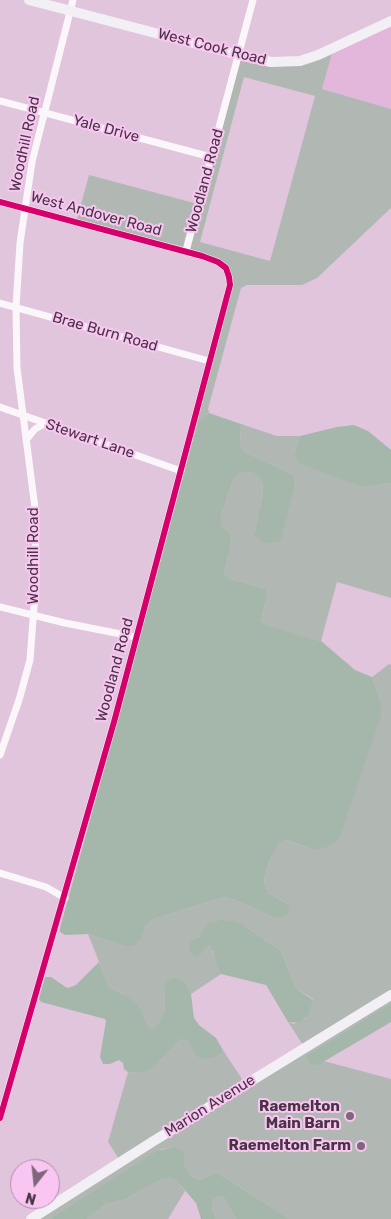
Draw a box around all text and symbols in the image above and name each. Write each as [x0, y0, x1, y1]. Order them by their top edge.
street label: West Cook Road [156, 25, 268, 69]
street label: Woodhill Road [6, 95, 44, 193]
street label: Yale Drive [71, 111, 141, 147]
street label: Woodland Road [182, 127, 228, 235]
street label: West Andover Road [28, 188, 164, 240]
street label: Brae Burn Road [50, 308, 160, 356]
street label: Stewart Lane [43, 415, 137, 463]
street label: Woodhill Road [25, 507, 43, 605]
street label: Woodland Road [92, 616, 138, 724]
street label: Marion Avenue [161, 1071, 259, 1141]
place label: Raemelton Main Barn [259, 1098, 340, 1133]
marker: Raemelton Main Barn [344, 1110, 356, 1122]
place label: Raemelton Farm [229, 1137, 351, 1155]
marker: Raemelton Farm [355, 1140, 367, 1152]
north arrow [10, 1159, 60, 1209]
text: N [24, 1188, 38, 1208]

